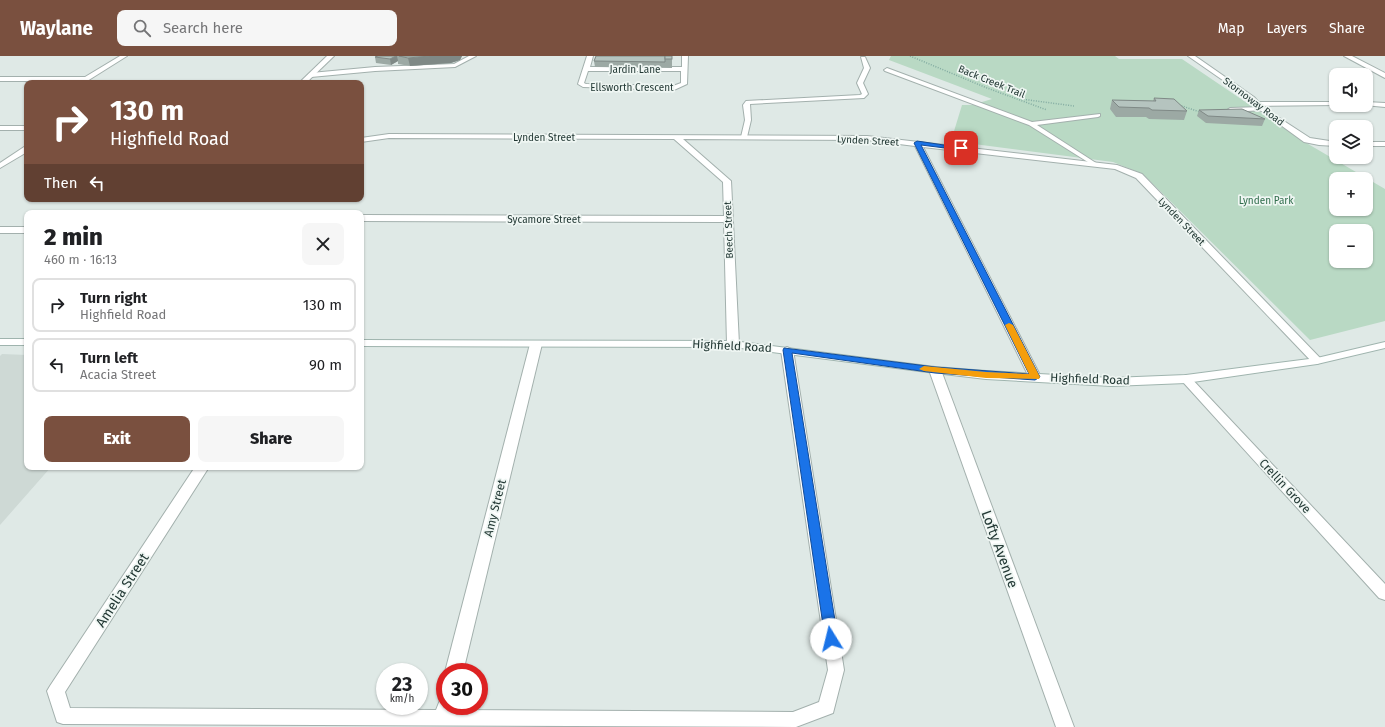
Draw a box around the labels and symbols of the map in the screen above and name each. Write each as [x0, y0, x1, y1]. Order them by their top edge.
street label: Back Creek Trail [956, 63, 1027, 101]
street label: Jardin Lane [610, 64, 661, 76]
street label: Stornoway Road [1221, 75, 1286, 129]
street label: Ellsworth Crescent [590, 82, 674, 94]
pin [944, 131, 978, 165]
street label: Lynden Street [513, 132, 575, 144]
street label: Lynden Street [837, 133, 900, 149]
street label: Lynden Street [1155, 195, 1207, 248]
park label: Lynden Park [1239, 195, 1294, 207]
street label: Beech Street [722, 201, 736, 259]
street label: Sycamore Street [507, 214, 581, 226]
street label: Highfield Road [692, 337, 772, 355]
street label: Highfield Road [1050, 371, 1130, 387]
street label: Crellin Grove [1256, 456, 1314, 516]
street label: Amy Street [481, 477, 509, 538]
street label: Lofty Avenue [978, 508, 1021, 590]
street label: Amelia Street [92, 549, 153, 631]
position arrow [810, 618, 852, 660]
speed limit sign: 30 [436, 663, 488, 715]

